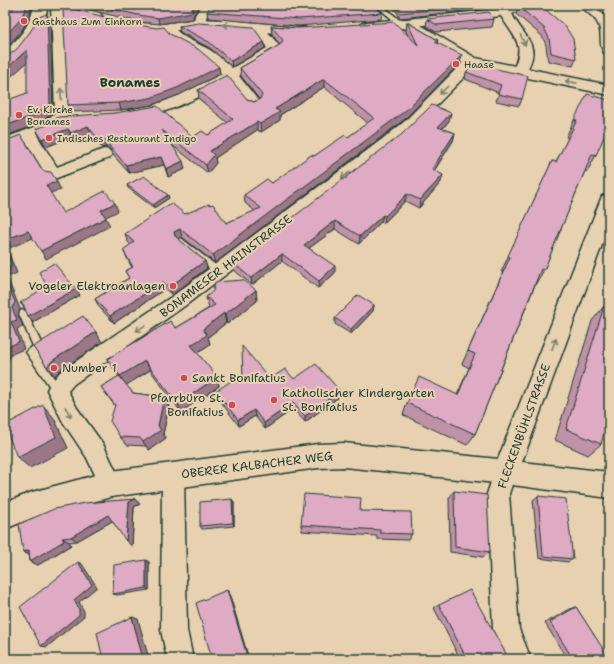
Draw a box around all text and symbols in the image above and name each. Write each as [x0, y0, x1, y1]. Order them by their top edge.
place label: Gasthaus Zum Einhorn [32, 15, 142, 28]
marker: Gasthaus Zum Einhorn [19, 16, 29, 26]
one-way arrow [223, 21, 236, 29]
one-way arrow [520, 34, 527, 46]
place label: Haase [464, 58, 494, 71]
marker: Haase [451, 59, 461, 69]
district label: Bonames [100, 74, 160, 91]
one-way arrow [565, 78, 578, 86]
one-way arrow [439, 85, 449, 95]
one-way arrow [58, 88, 65, 101]
place label: Ev. Kirche Bonames [27, 103, 73, 128]
marker: Ev. Kirche Bonames [14, 110, 24, 120]
place label: Indisches Restaurant Indigo [57, 132, 196, 145]
marker: Indisches Restaurant Indigo [44, 133, 54, 143]
one-way arrow [341, 171, 352, 179]
street label: BONAMESER HAINSTRASSE [156, 211, 296, 321]
place label: Vogeler Elektroanlagen [28, 278, 165, 294]
marker: Vogeler Elektroanlagen [168, 281, 178, 291]
one-way arrow [136, 324, 147, 332]
one-way arrow [551, 338, 559, 350]
place label: Number 1 [62, 360, 117, 376]
street label: FLECKENBÜHLSTRASSE [494, 361, 554, 491]
marker: Number 1 [49, 363, 59, 373]
place label: Sankt Bonifatius [192, 370, 286, 386]
marker: Sankt Bonifatius [179, 373, 189, 383]
place label: Katholischer Kindergarten St. Bonifatius [282, 385, 434, 415]
place label: Pfarrbüro St. Bonifatius [150, 390, 224, 420]
marker: Katholischer Kindergarten St. Bonifatius [269, 395, 279, 405]
marker: Pfarrbüro St. Bonifatius [227, 400, 237, 410]
one-way arrow [65, 406, 73, 418]
street label: OBERER KALBACHER WEG [180, 448, 334, 482]

